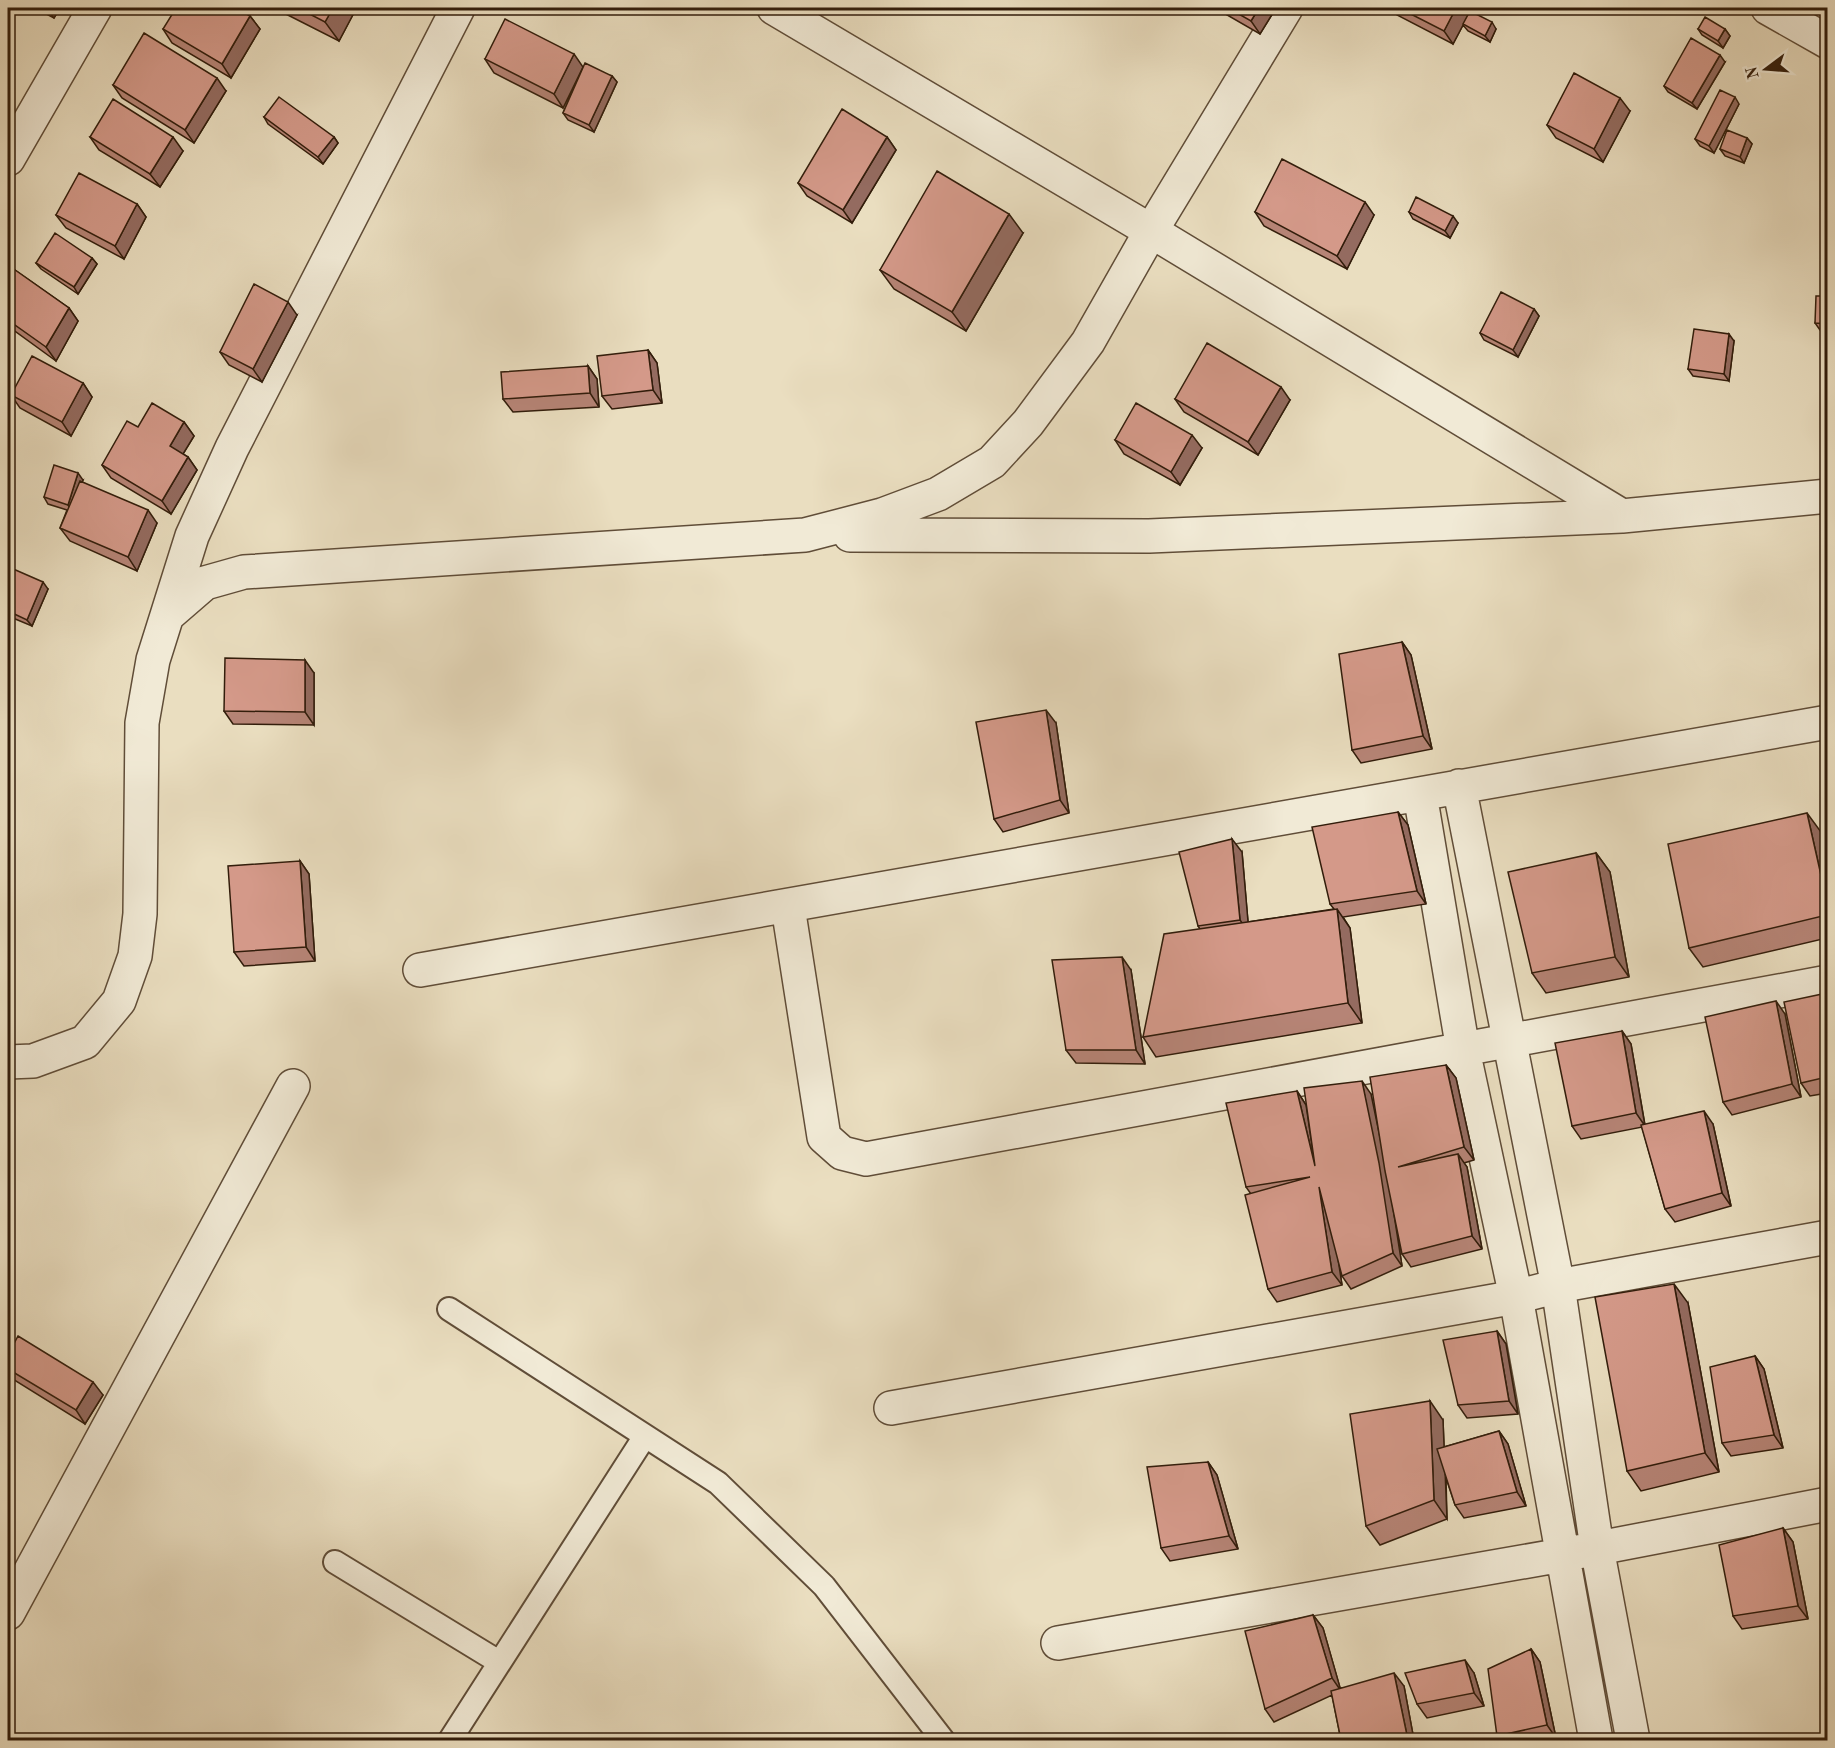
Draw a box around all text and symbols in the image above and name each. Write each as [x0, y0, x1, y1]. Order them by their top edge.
north arrow [1736, 39, 1796, 99]
text: N [1744, 64, 1763, 81]

